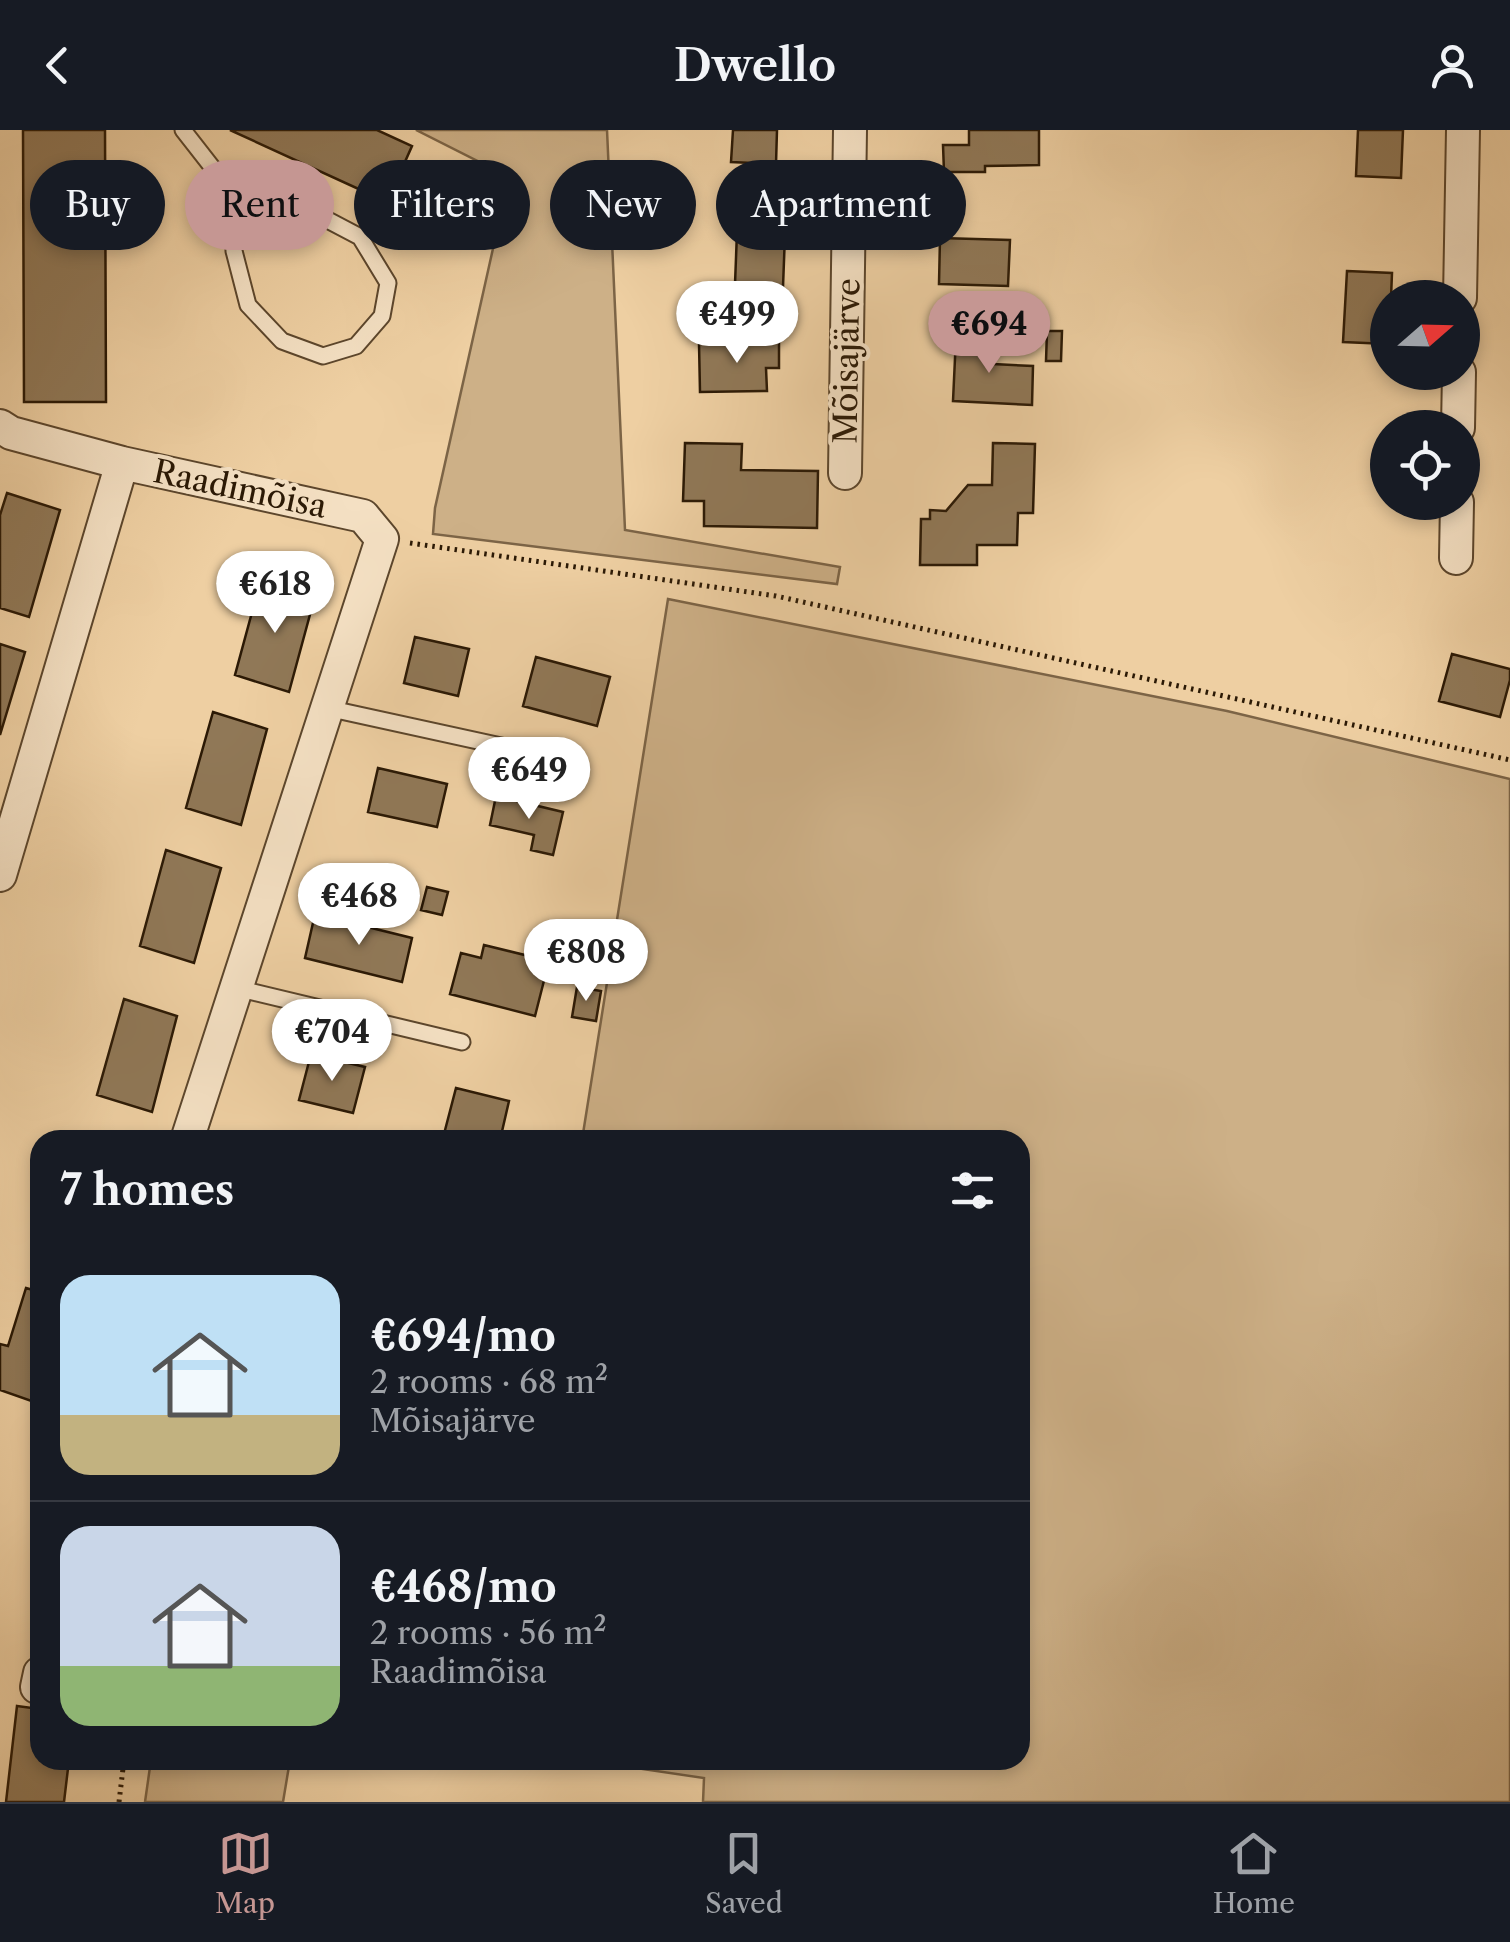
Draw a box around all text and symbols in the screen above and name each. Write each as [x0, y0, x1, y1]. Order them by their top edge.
text: Dwello [674, 37, 836, 93]
icon: back [30, 38, 85, 93]
icon: person [1425, 38, 1480, 93]
chip: Buy [30, 160, 165, 250]
chip: Rent [185, 160, 334, 250]
chip: Filters [354, 160, 530, 250]
chip: New [550, 160, 696, 250]
chip: Apartment [716, 160, 966, 250]
street label: Mõisajärve [826, 278, 867, 444]
north arrow [1370, 280, 1480, 390]
map controls [1370, 280, 1480, 520]
pin: €499 [678, 281, 796, 366]
pin: €694 [930, 291, 1048, 376]
text: €499 [698, 294, 776, 333]
text: €694 [950, 304, 1028, 343]
button: locate [1370, 410, 1480, 520]
street label: Raadimõisa [150, 451, 331, 526]
pin: €618 [216, 551, 334, 636]
text: €618 [238, 564, 312, 603]
pin: €649 [470, 737, 588, 822]
text: €649 [490, 750, 568, 789]
pin: €468 [300, 863, 418, 948]
text: €468 [320, 876, 398, 915]
pin: €808 [527, 919, 645, 1004]
text: €808 [546, 932, 626, 971]
pin: €704 [273, 999, 391, 1084]
text: €704 [294, 1012, 370, 1051]
icon: filters [945, 1163, 1000, 1218]
text: 7 homes [60, 1164, 234, 1216]
text: €694/mo [370, 1310, 556, 1362]
icon: home [140, 1315, 260, 1435]
text: 2 rooms · 68 m² [370, 1362, 608, 1401]
text: Mõisajärve [370, 1401, 536, 1440]
text: €468/mo [370, 1561, 557, 1613]
icon: home [140, 1566, 260, 1686]
text: 2 rooms · 56 m² [370, 1613, 607, 1652]
text: Raadimõisa [370, 1652, 546, 1691]
tab: Map [215, 1826, 275, 1920]
tab: Saved [705, 1826, 783, 1920]
tab: Home [1213, 1826, 1295, 1920]

